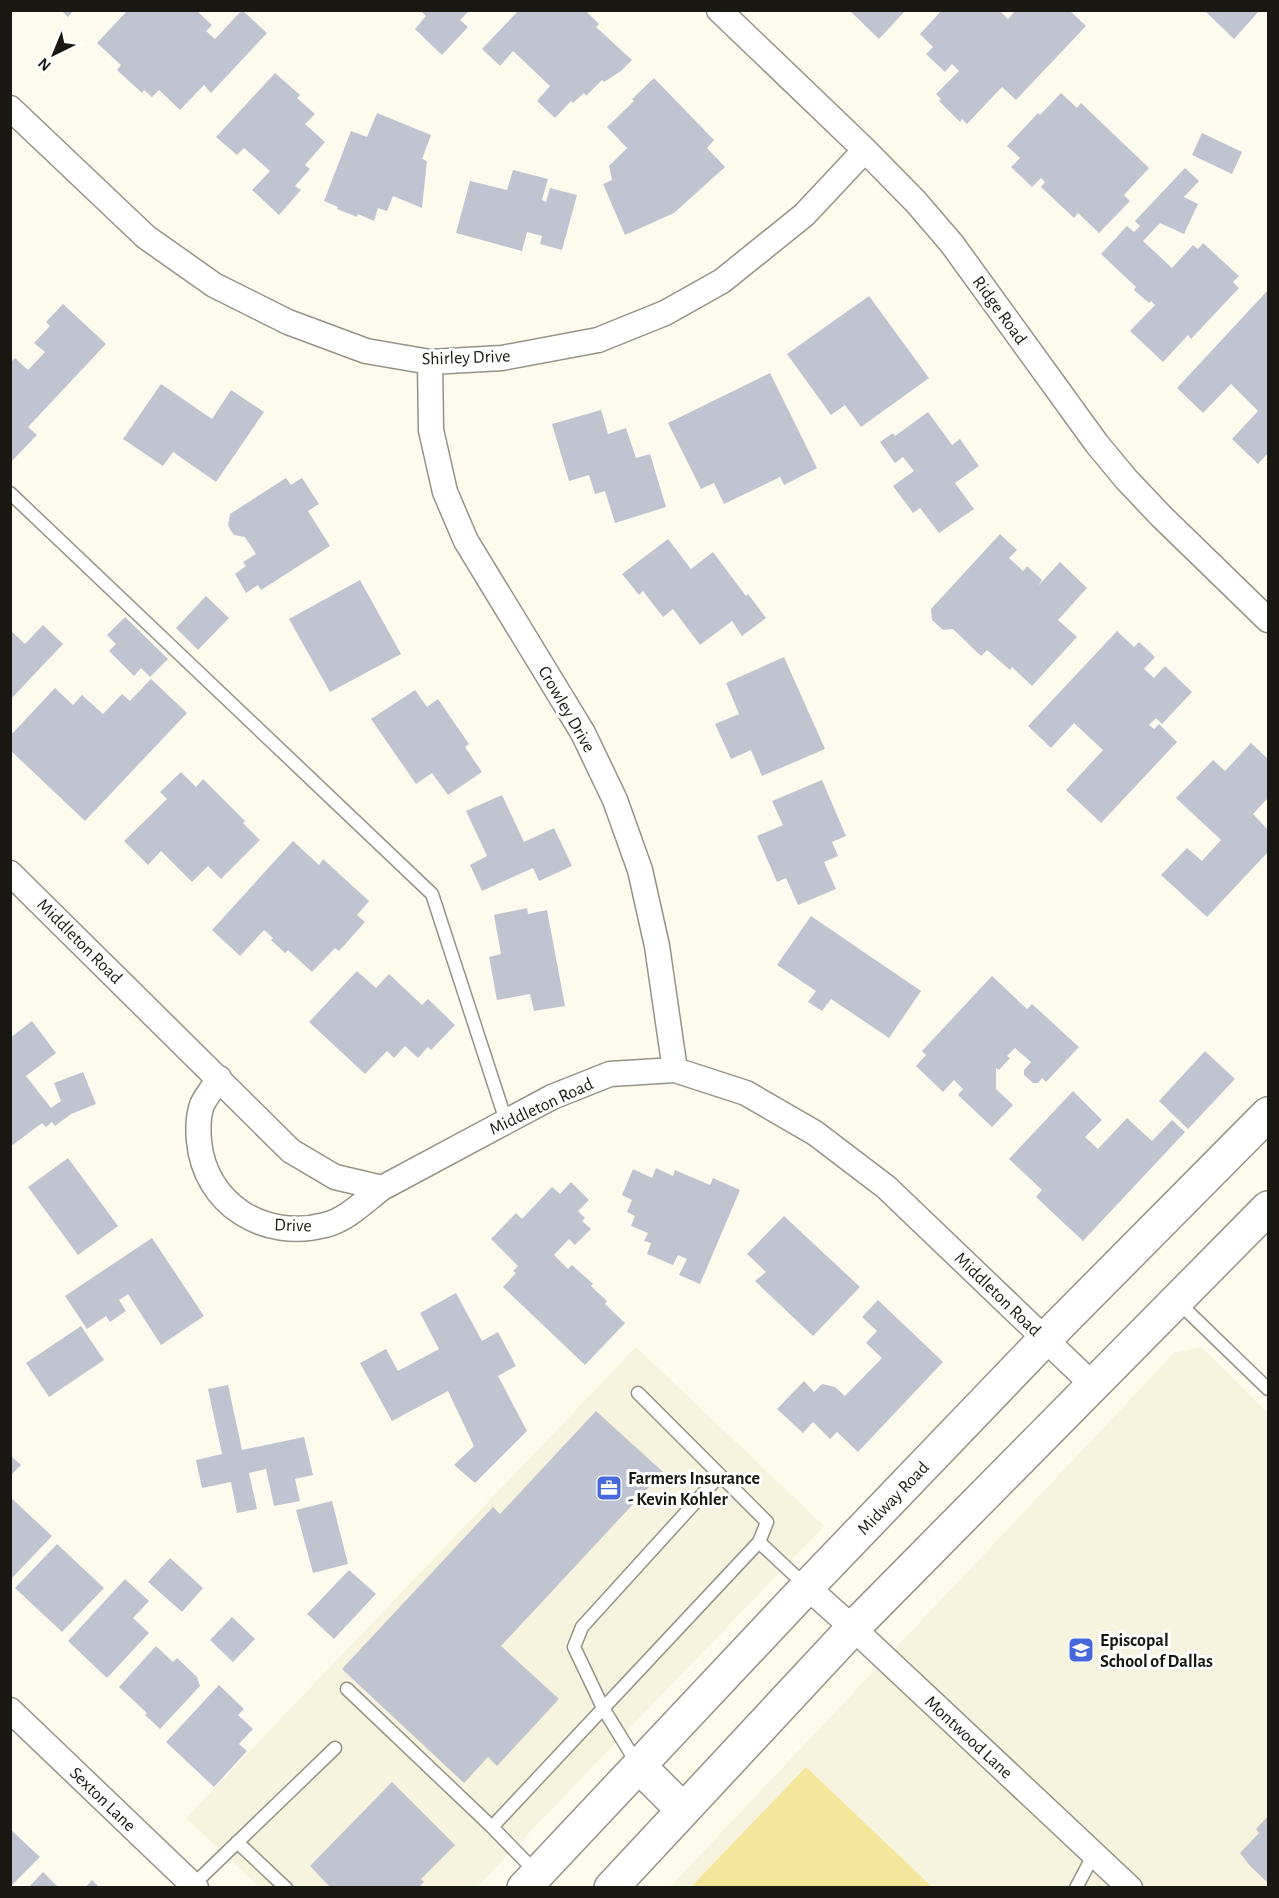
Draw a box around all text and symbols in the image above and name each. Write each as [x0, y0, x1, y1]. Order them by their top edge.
north arrow [24, 24, 84, 84]
text: N [35, 55, 54, 74]
street label: Ridge Road [969, 273, 1030, 348]
street label: Shirley Drive [421, 347, 511, 369]
street label: Crowley Drive [534, 663, 598, 756]
street label: Middleton Road [33, 896, 125, 988]
street label: Middleton Road [487, 1075, 596, 1139]
street label: Drive [274, 1216, 312, 1236]
street label: Middleton Road [951, 1249, 1044, 1340]
street label: Midway Road [855, 1459, 933, 1539]
place label: Farmers Insurance - Kevin Kohler [628, 1470, 760, 1509]
office icon: Farmers Insurance - Kevin Kohler [594, 1473, 624, 1503]
place label: Episcopal School of Dallas [1100, 1632, 1213, 1671]
school or university icon: Episcopal School of Dallas [1066, 1635, 1096, 1665]
street label: Montwood Lane [921, 1693, 1016, 1783]
street label: Sexton Lane [66, 1764, 139, 1835]

